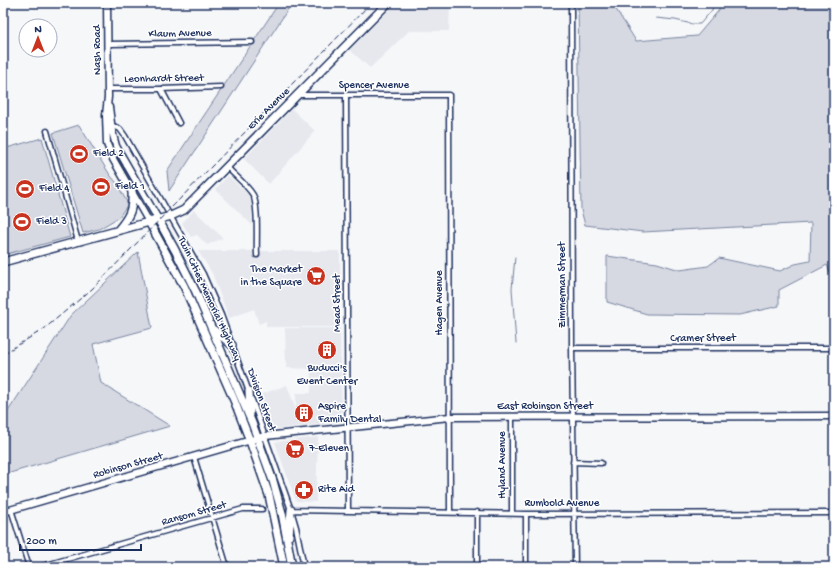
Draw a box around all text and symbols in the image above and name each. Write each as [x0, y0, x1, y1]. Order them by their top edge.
north arrow [18, 18, 58, 58]
text: N [34, 24, 42, 36]
street label: Nash Road [92, 24, 104, 75]
street label: Klaum Avenue [148, 27, 212, 41]
street label: Leonhardt Street [124, 72, 205, 86]
street label: Spencer Avenue [339, 80, 410, 92]
street label: Erie Avenue [245, 85, 293, 133]
sports icon: Field 2 [68, 143, 90, 165]
place label: Field 2 [92, 148, 124, 160]
sports icon: Field 1 [90, 176, 112, 198]
sports icon: Field 4 [14, 178, 36, 200]
place label: Field 1 [114, 181, 145, 193]
place label: Field 4 [38, 183, 70, 195]
sports icon: Field 3 [11, 211, 33, 233]
place label: Field 3 [35, 216, 67, 228]
street label: Twin Cities Memorial Highway [174, 234, 243, 364]
street label: Zimmerman Street [557, 241, 569, 328]
place label: The Market in the Square [241, 264, 303, 289]
supermarket icon: The Market in the Square [305, 265, 327, 287]
street label: Hagen Avenue [434, 270, 446, 336]
street label: Mead Street [332, 273, 344, 332]
street label: Cramer Street [670, 333, 737, 345]
building icon: Buducci's Event Center [316, 339, 338, 361]
place label: Buducci's Event Center [297, 363, 358, 388]
street label: Division Street [244, 366, 278, 435]
place label: Aspire Family Dental [317, 401, 382, 426]
street label: East Robinson Street [497, 401, 594, 413]
building icon: Aspire Family Dental [293, 402, 315, 424]
street label: Hyland Avenue [497, 431, 509, 499]
supermarket icon: 7-Eleven [284, 438, 306, 460]
place label: 7-Eleven [308, 443, 350, 455]
street label: Robinson Street [92, 450, 166, 482]
pharmacy icon: Rite Aid [293, 479, 315, 501]
place label: Rite Aid [318, 484, 356, 496]
street label: Rumbold Avenue [525, 498, 600, 510]
street label: Ransom Street [160, 499, 229, 529]
scale bar [20, 526, 141, 552]
text: 200 m [26, 535, 57, 549]

